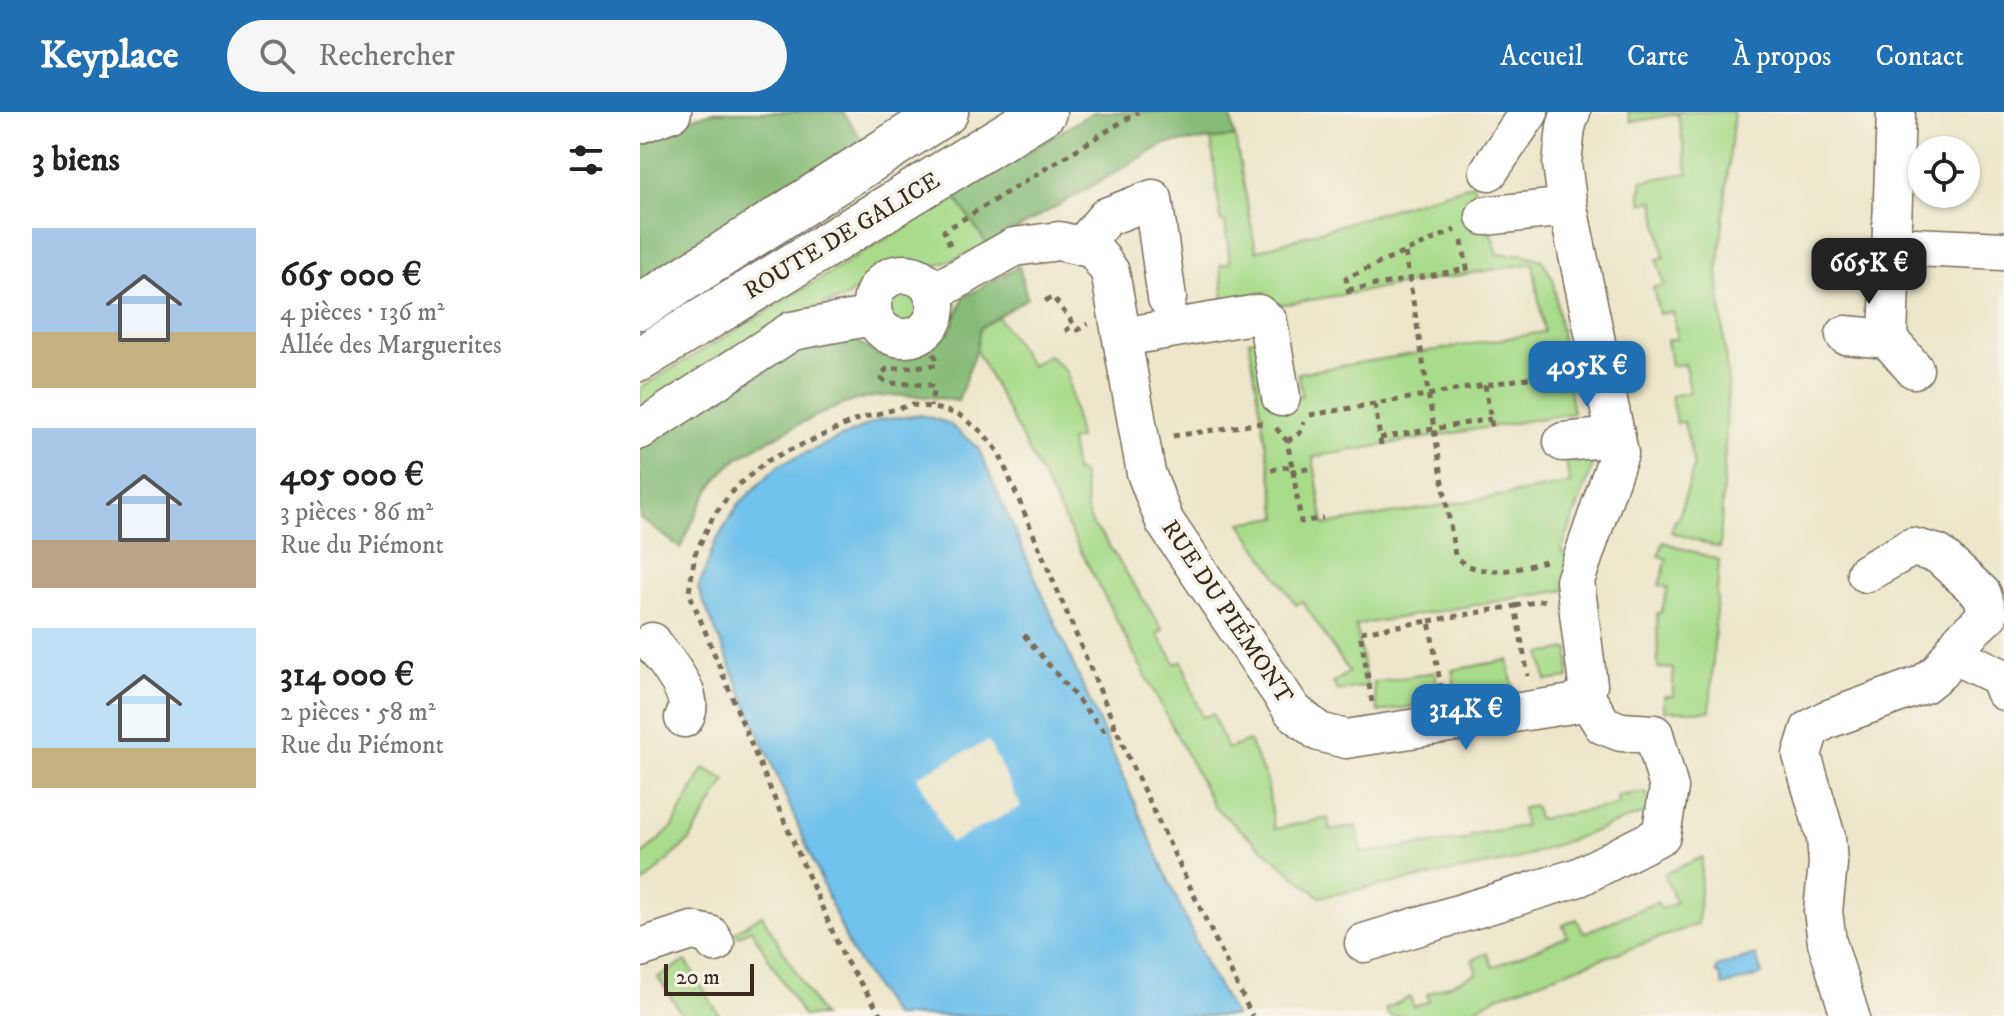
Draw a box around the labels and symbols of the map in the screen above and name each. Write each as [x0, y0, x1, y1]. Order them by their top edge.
street label: ROUTE DE GALICE [739, 166, 945, 306]
pin: 665K € [1804, 238, 1934, 306]
pin: 405K € [1522, 341, 1652, 409]
street label: RUE DU PIÉMONT [1154, 515, 1300, 709]
pin: 314K € [1401, 684, 1531, 752]
scale bar [664, 960, 754, 996]

